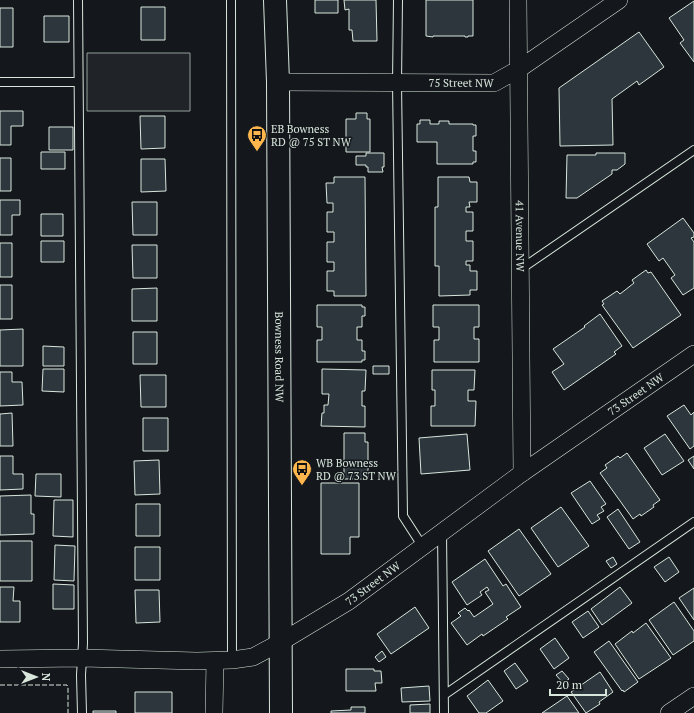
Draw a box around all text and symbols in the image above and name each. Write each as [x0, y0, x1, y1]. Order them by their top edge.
street label: 75 Street NW [429, 76, 494, 90]
place label: EB Bowness RD @ 75 ST NW [271, 122, 352, 149]
bus stop icon: EB Bowness RD @ 75 ST NW [246, 124, 268, 152]
street label: 41 Avenue NW [513, 200, 527, 272]
street label: Bowness Road NW [272, 312, 287, 403]
street label: 73 Street NW [605, 370, 667, 418]
place label: WB Bowness RD @ 73 ST NW [316, 456, 397, 483]
bus stop icon: WB Bowness RD @ 73 ST NW [291, 458, 313, 486]
street label: 73 Street NW [343, 558, 404, 608]
north arrow [16, 657, 56, 697]
scale bar [550, 671, 606, 697]
text: N [39, 673, 53, 682]
text: 20 m [556, 677, 583, 692]

